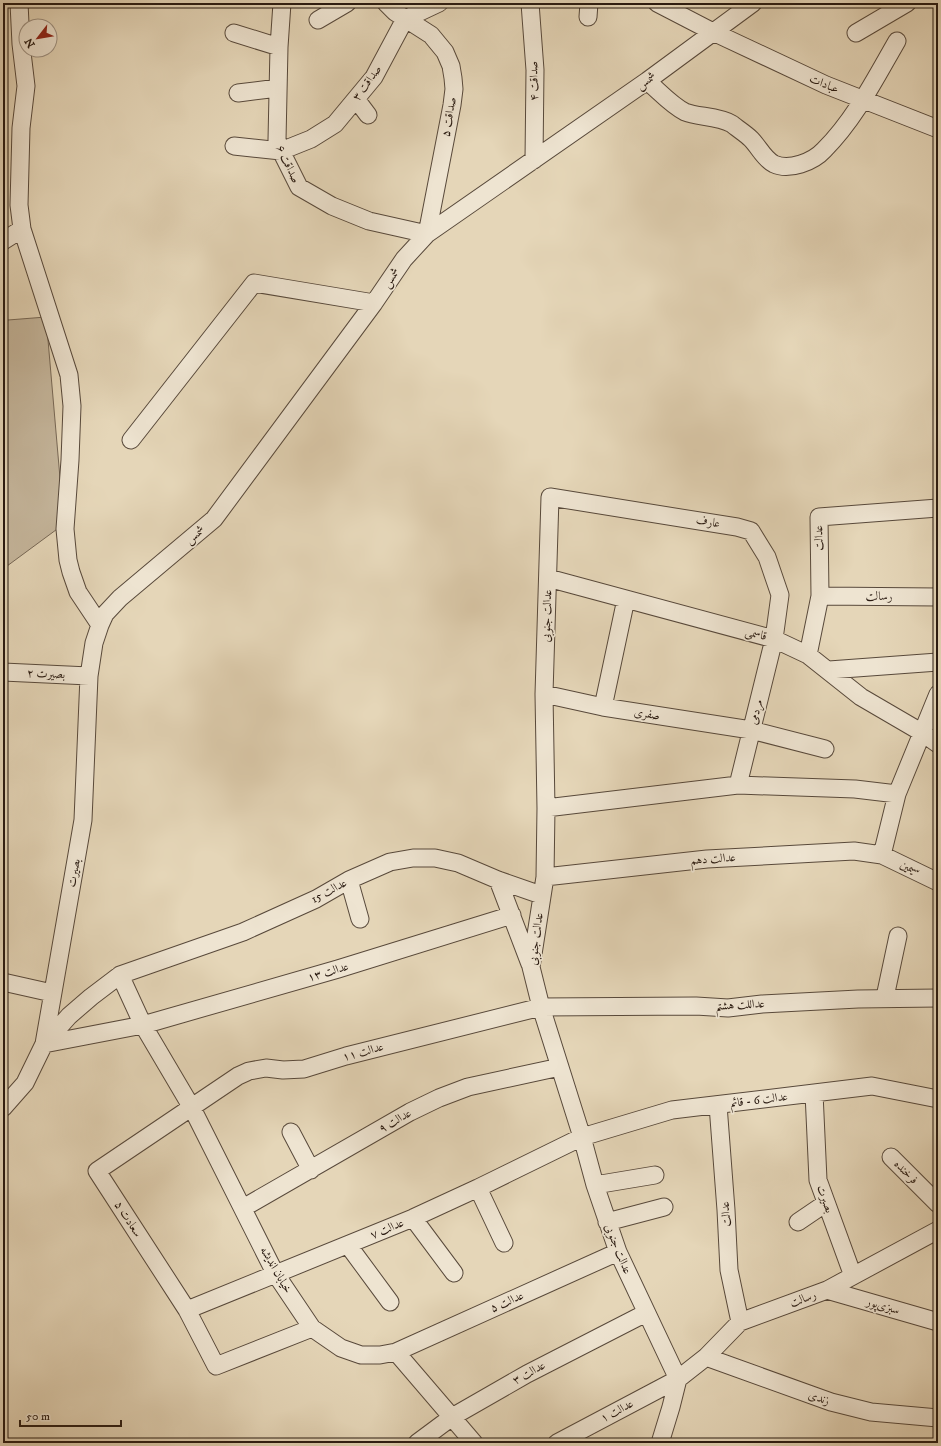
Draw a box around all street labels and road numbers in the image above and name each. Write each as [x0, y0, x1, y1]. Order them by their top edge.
street label: صداقت ۴ [526, 61, 542, 101]
street label: صداقت ۳ [349, 62, 385, 104]
street label: شمس [633, 69, 660, 94]
street label: عبادات [807, 71, 841, 97]
street label: صداقت ۵ [438, 96, 460, 138]
street label: صداقت ۶ [273, 143, 303, 185]
street label: شمس [379, 265, 404, 292]
street label: عارف [695, 513, 721, 531]
street label: شمس [182, 522, 209, 548]
street label: عدالت [811, 525, 827, 551]
street label: عدالت جنوبی [539, 589, 556, 643]
street label: رسالت [865, 589, 893, 604]
street label: قاسمی [743, 624, 768, 645]
street label: بصیرت ۲ [27, 666, 65, 682]
street label: مردمی [746, 698, 767, 726]
street label: صفری [633, 705, 661, 723]
street label: عدالت دهم [690, 850, 737, 871]
street label: سیمین [897, 857, 923, 879]
street label: بصیرت [64, 858, 84, 888]
street label: عدالت 15 [308, 875, 350, 907]
street label: عدالت جنوبی [525, 911, 548, 966]
street label: عدالت ۱۳ [306, 959, 351, 985]
street label: عداللت هشتم [715, 996, 766, 1018]
street label: عدالت ۱۱ [341, 1039, 386, 1065]
street label: عدالت 6 - قائم [729, 1089, 789, 1114]
street label: عدالت ۹ [376, 1106, 414, 1136]
street label: فرخنده [891, 1157, 921, 1187]
street label: بصیرت [813, 1183, 837, 1215]
street label: سعادت ۵ [111, 1198, 145, 1240]
street label: عدالت [718, 1200, 734, 1227]
street label: عدالت ۷ [368, 1215, 406, 1243]
street label: عدالت جنوبی [600, 1222, 635, 1277]
street label: خیابان اندیشه [257, 1244, 295, 1296]
street label: رسالت [788, 1287, 818, 1311]
street label: عدالت ۵ [488, 1288, 526, 1316]
street label: سبزی‌پور [863, 1294, 901, 1319]
street label: عدالت ۳ [510, 1358, 548, 1388]
street label: زندی [806, 1387, 832, 1409]
street label: عدالت ۱ [598, 1396, 636, 1426]

